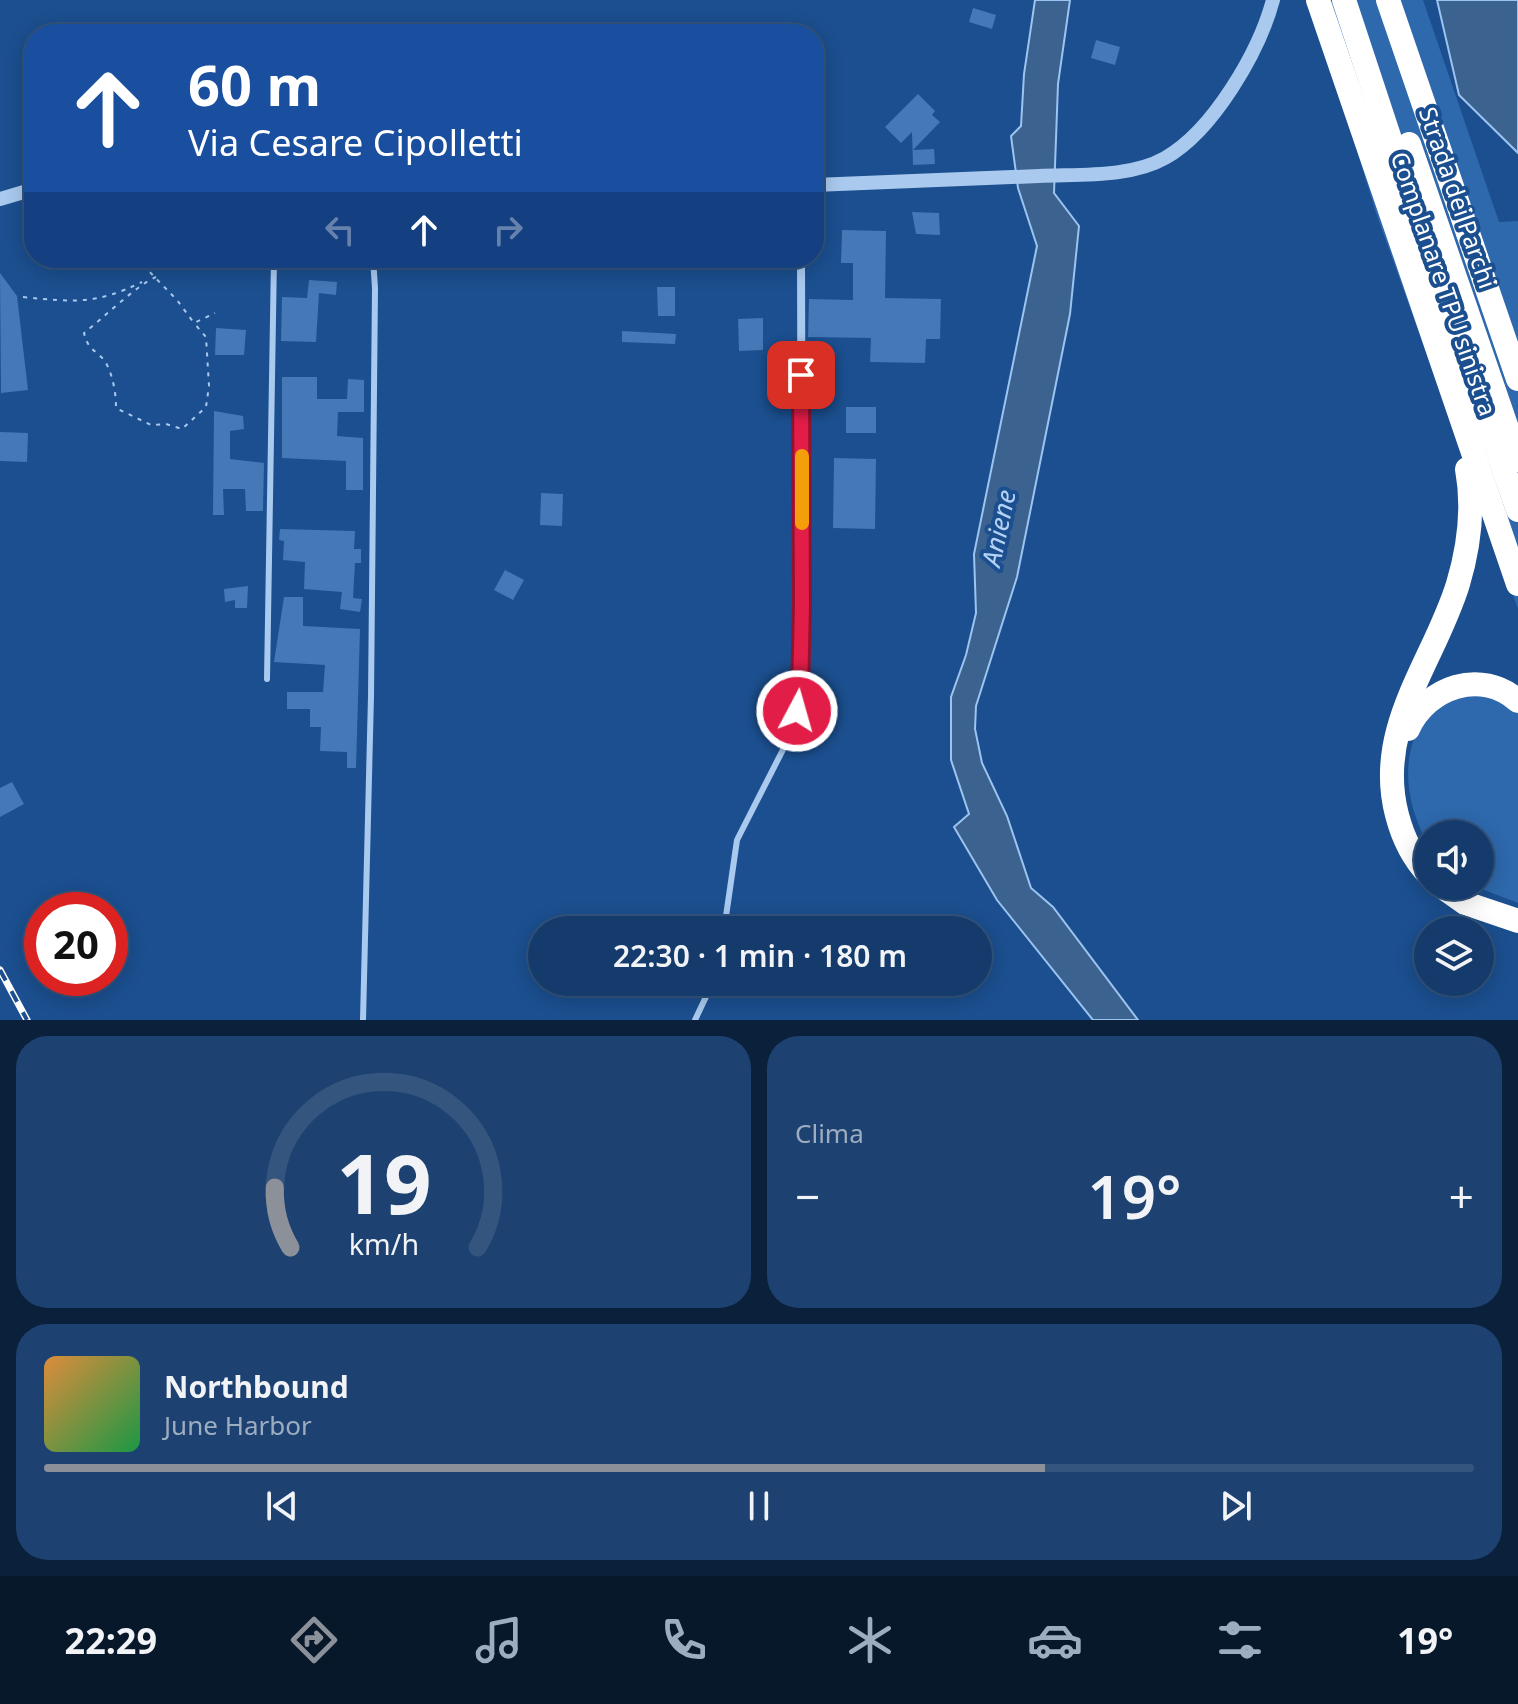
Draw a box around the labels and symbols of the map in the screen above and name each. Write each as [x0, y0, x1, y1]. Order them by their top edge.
street label: Strada dei Parchi [1412, 102, 1505, 293]
street label: Complanare TPU sinistra [1384, 147, 1505, 420]
pin [767, 341, 835, 409]
water label: Aniene [972, 486, 1024, 571]
position arrow [755, 669, 839, 753]
speed limit sign: 20 [24, 892, 128, 996]

